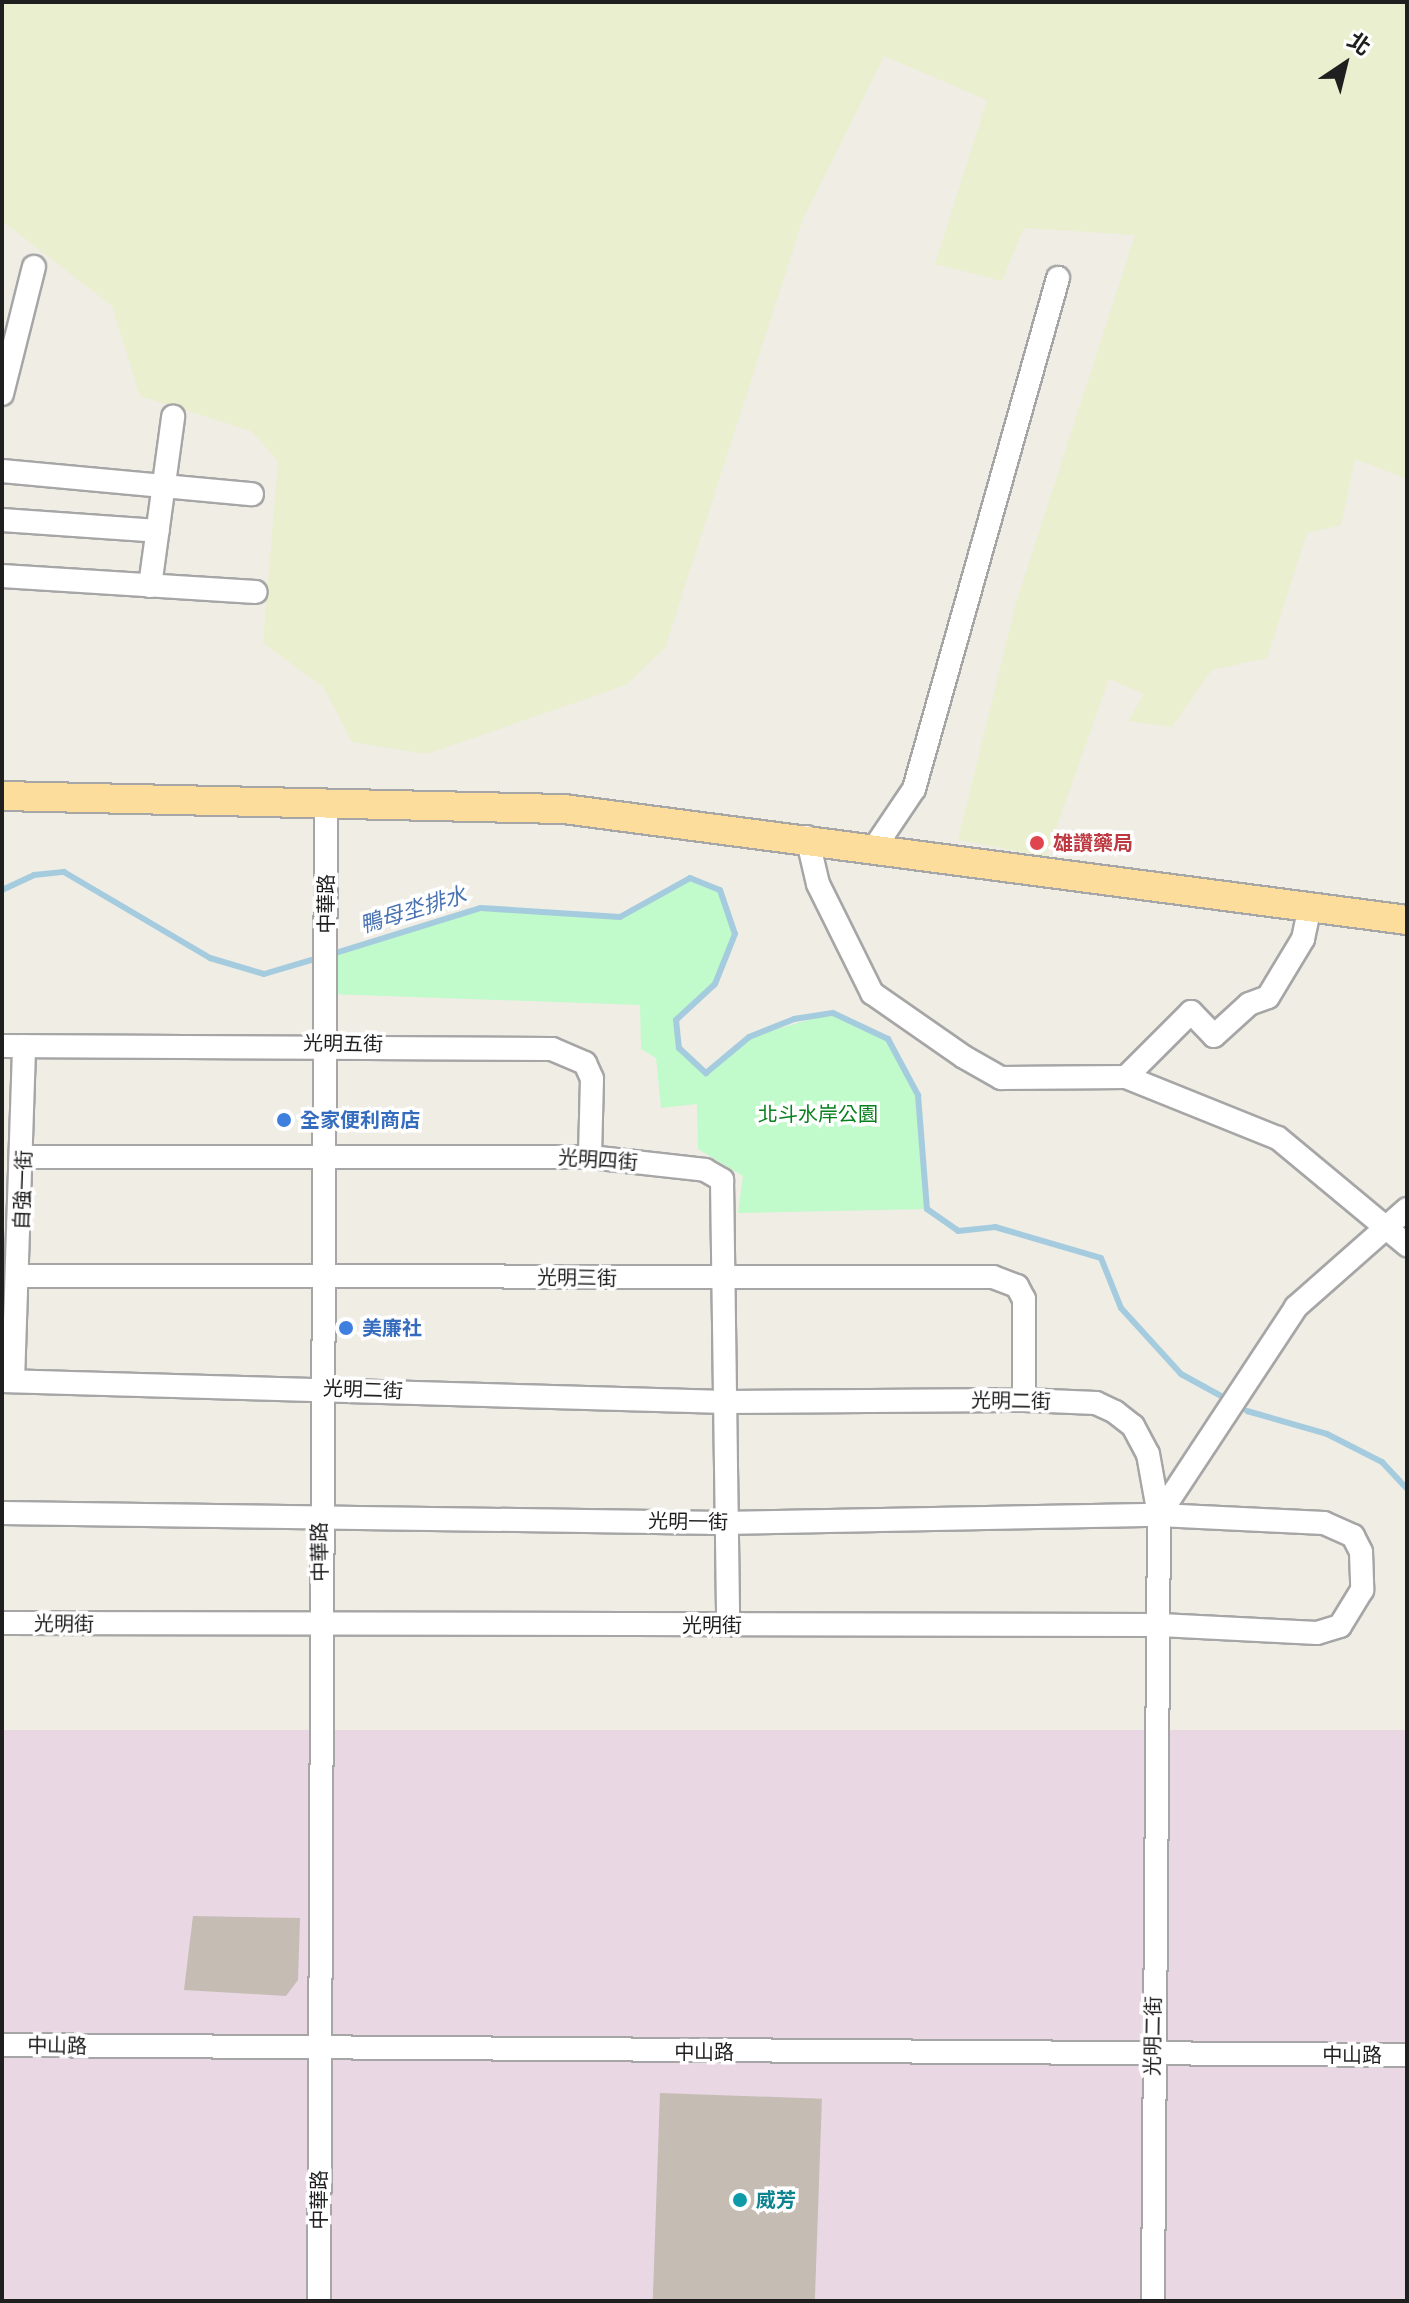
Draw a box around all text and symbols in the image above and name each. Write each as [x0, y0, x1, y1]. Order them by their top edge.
north arrow [1305, 24, 1385, 104]
text: 北 [1342, 27, 1376, 61]
place label: 雄讚藥局 [1053, 831, 1133, 855]
marker: 雄讚藥局 [1028, 834, 1046, 852]
street label: 中華路 [314, 874, 338, 934]
water label: 鴨母坔排水 [357, 881, 469, 939]
street label: 光明五街 [303, 1031, 383, 1057]
park label: 北斗水岸公園 [758, 1102, 878, 1126]
place label: 全家便利商店 [300, 1108, 420, 1132]
marker: 全家便利商店 [275, 1111, 293, 1129]
street label: 光明四街 [557, 1145, 639, 1175]
street label: 自強一街 [10, 1150, 36, 1230]
street label: 光明三街 [537, 1265, 617, 1291]
place label: 美廉社 [362, 1316, 422, 1340]
marker: 美廉社 [337, 1319, 355, 1337]
street label: 光明二街 [323, 1377, 403, 1403]
street label: 光明二街 [971, 1388, 1051, 1414]
street label: 光明一街 [648, 1509, 728, 1535]
street label: 中華路 [307, 1522, 333, 1582]
street label: 光明街 [34, 1611, 94, 1637]
street label: 光明街 [682, 1613, 742, 1637]
street label: 光明二街 [1140, 1996, 1166, 2076]
street label: 中山路 [27, 2033, 87, 2059]
street label: 中山路 [674, 2040, 734, 2064]
street label: 中山路 [1322, 2043, 1382, 2067]
street label: 中華路 [307, 2170, 331, 2230]
place label: 威芳 [756, 2188, 796, 2212]
marker: 威芳 [731, 2191, 749, 2209]

